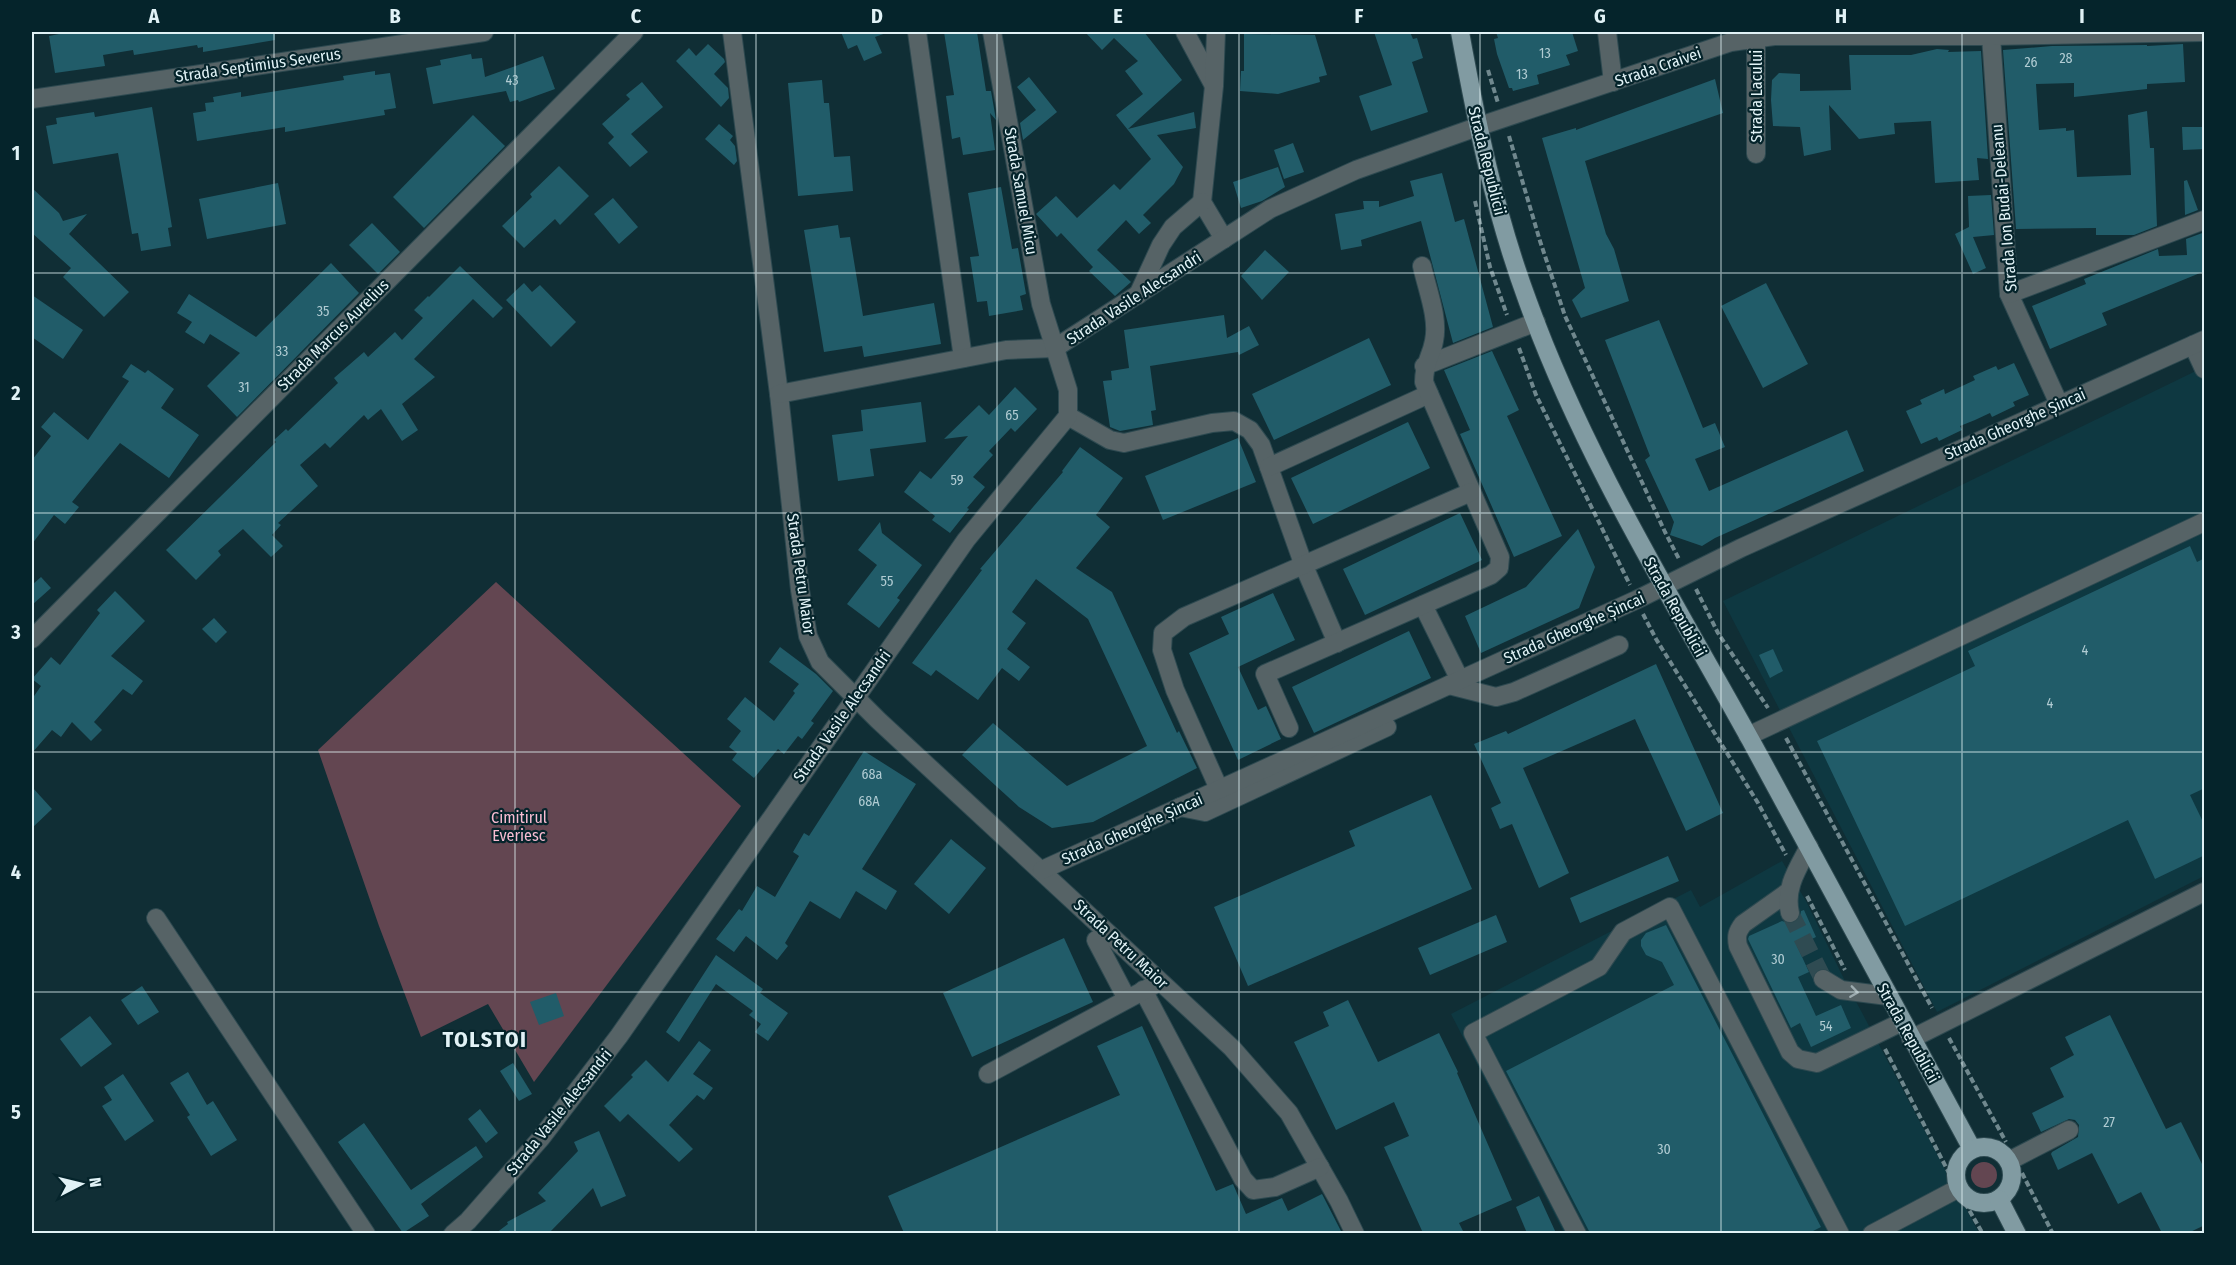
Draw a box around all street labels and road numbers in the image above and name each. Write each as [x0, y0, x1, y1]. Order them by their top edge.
street label: Strada Craivei [1612, 43, 1704, 91]
street label: Strada Septimius Severus [174, 44, 342, 86]
street label: Strada Lacului [1747, 50, 1766, 142]
street label: Strada Republicii [1464, 105, 1510, 217]
street label: Strada Ion Budai-Deleanu [1987, 123, 2021, 293]
street label: Strada Samuel Micu [1000, 126, 1042, 256]
street label: Strada Vasile Alecsandri [1063, 247, 1205, 349]
street label: Strada Marcus Aurelius [273, 275, 393, 395]
street label: Strada Gheorghe Șincai [1942, 384, 2089, 465]
street label: Strada Petru Maior [783, 512, 819, 636]
street label: Strada Republicii [1640, 554, 1710, 660]
street label: Strada Gheorghe Șincai [1501, 588, 1648, 669]
street label: Strada Vasile Alecsandri [789, 646, 895, 786]
street label: Strada Gheorghe Șincai [1059, 789, 1206, 870]
street label: Strada Petru Maior [1070, 895, 1172, 993]
street label: Strada Republicii [1873, 980, 1943, 1086]
street label: Strada Vasile Alecsandri [502, 1045, 616, 1179]

